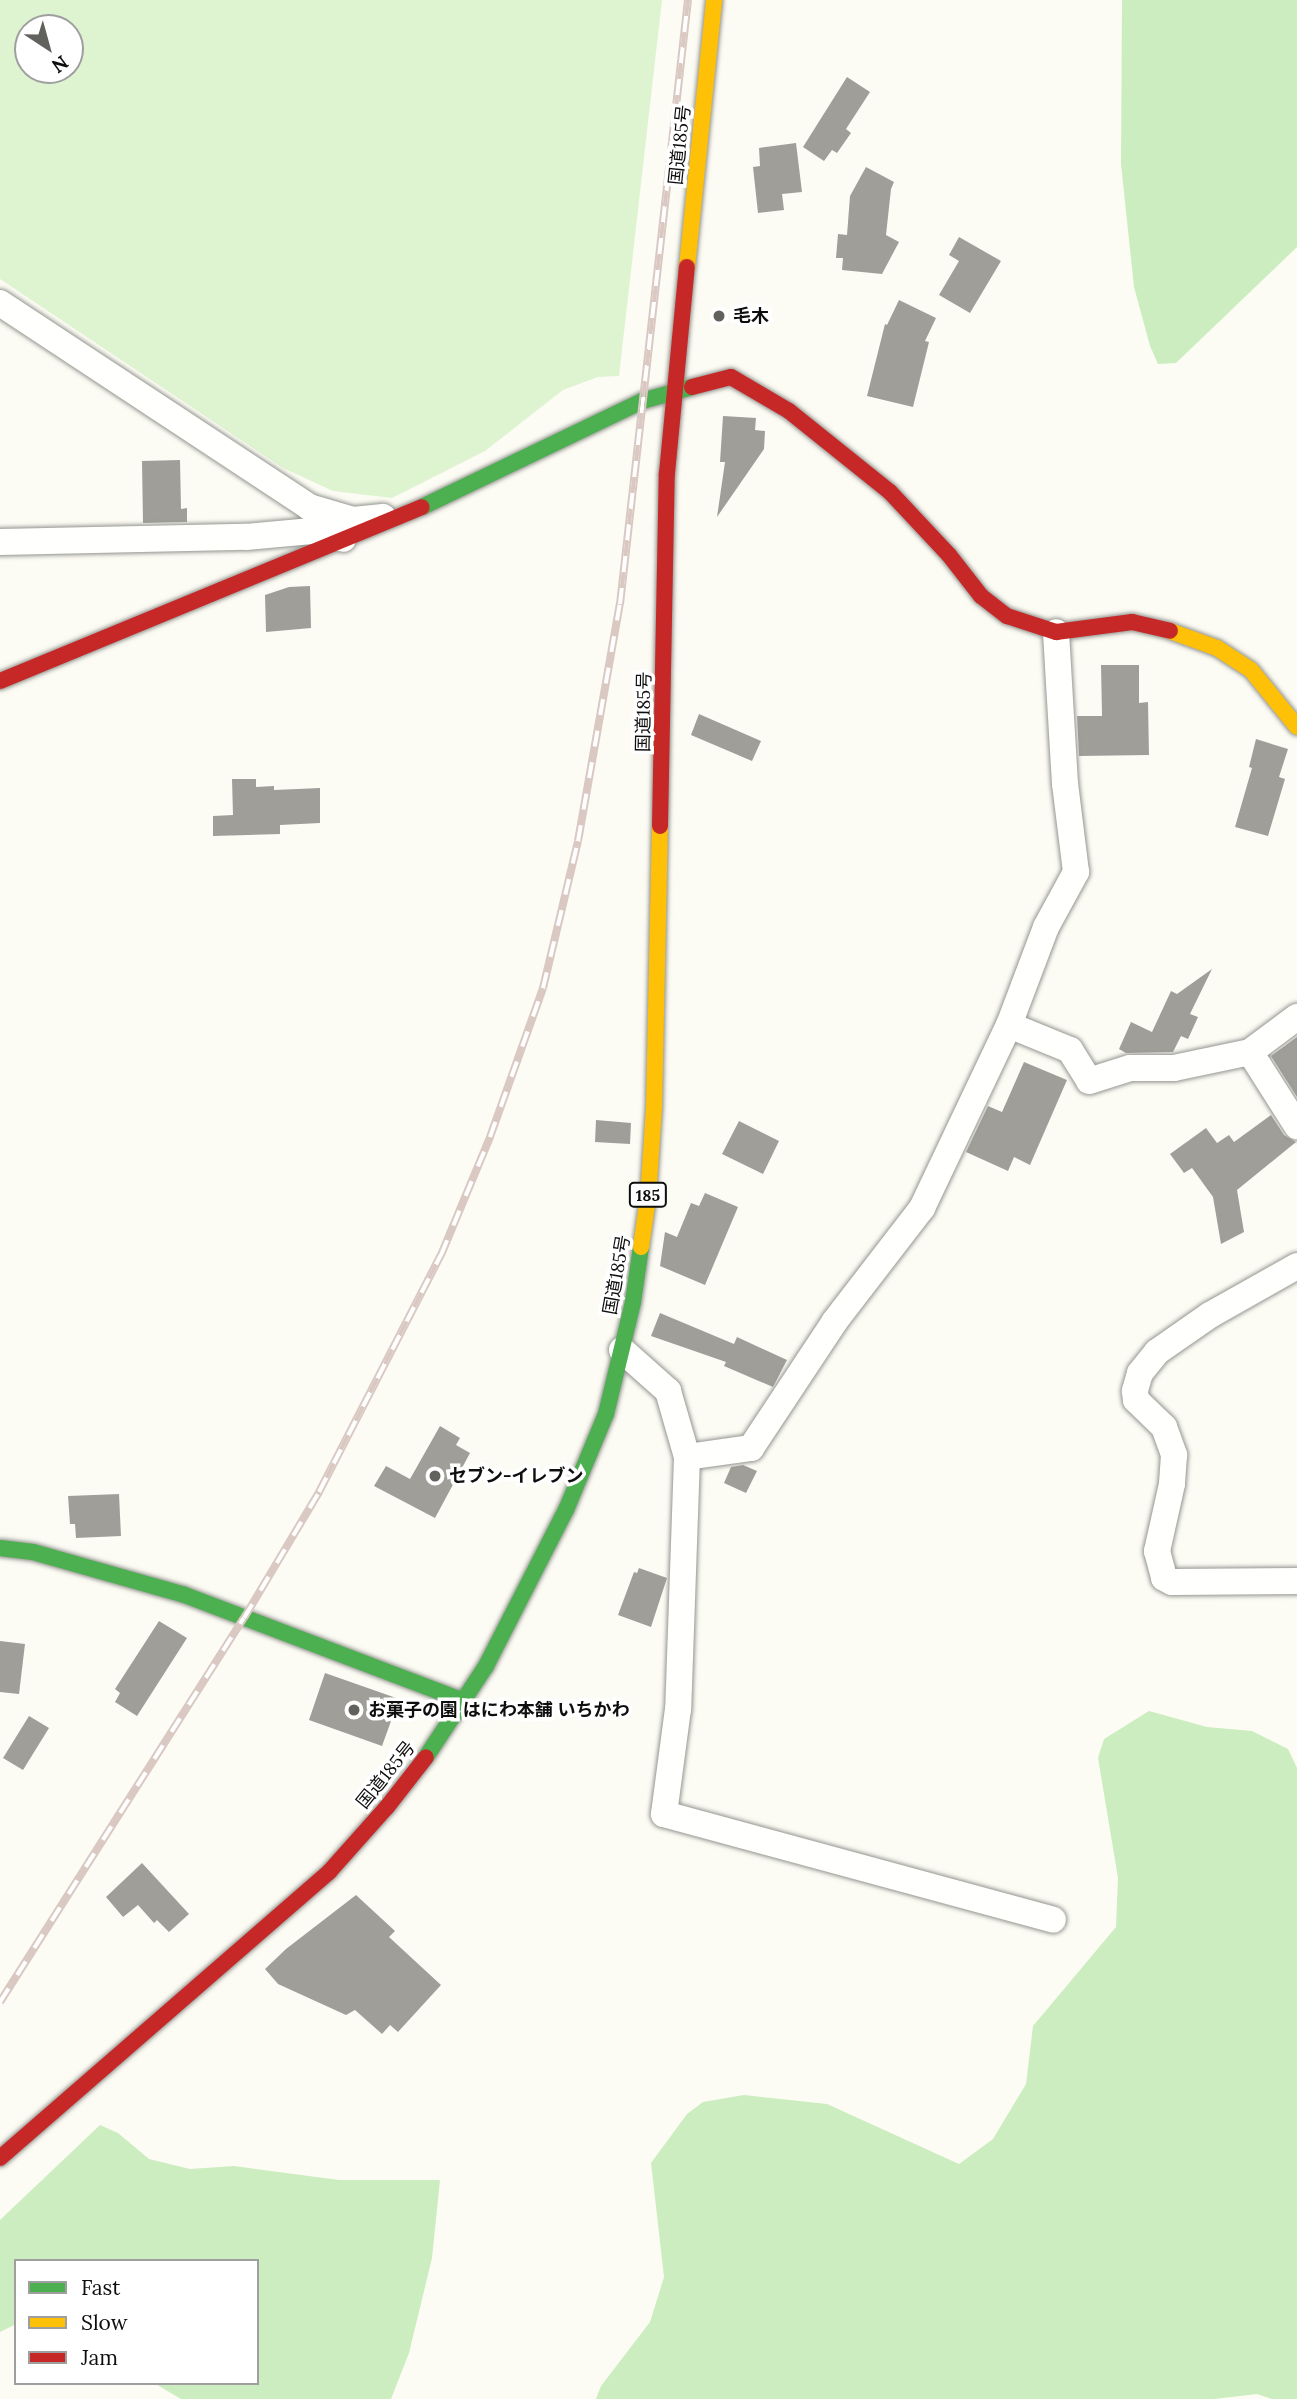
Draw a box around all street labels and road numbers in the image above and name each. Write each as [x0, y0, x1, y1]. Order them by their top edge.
street label: 国道185号 [665, 104, 695, 186]
street label: 国道185号 [632, 672, 656, 752]
road number: 185 [629, 1182, 667, 1208]
street label: 国道185号 [599, 1233, 635, 1317]
street label: 国道185号 [352, 1737, 420, 1813]

